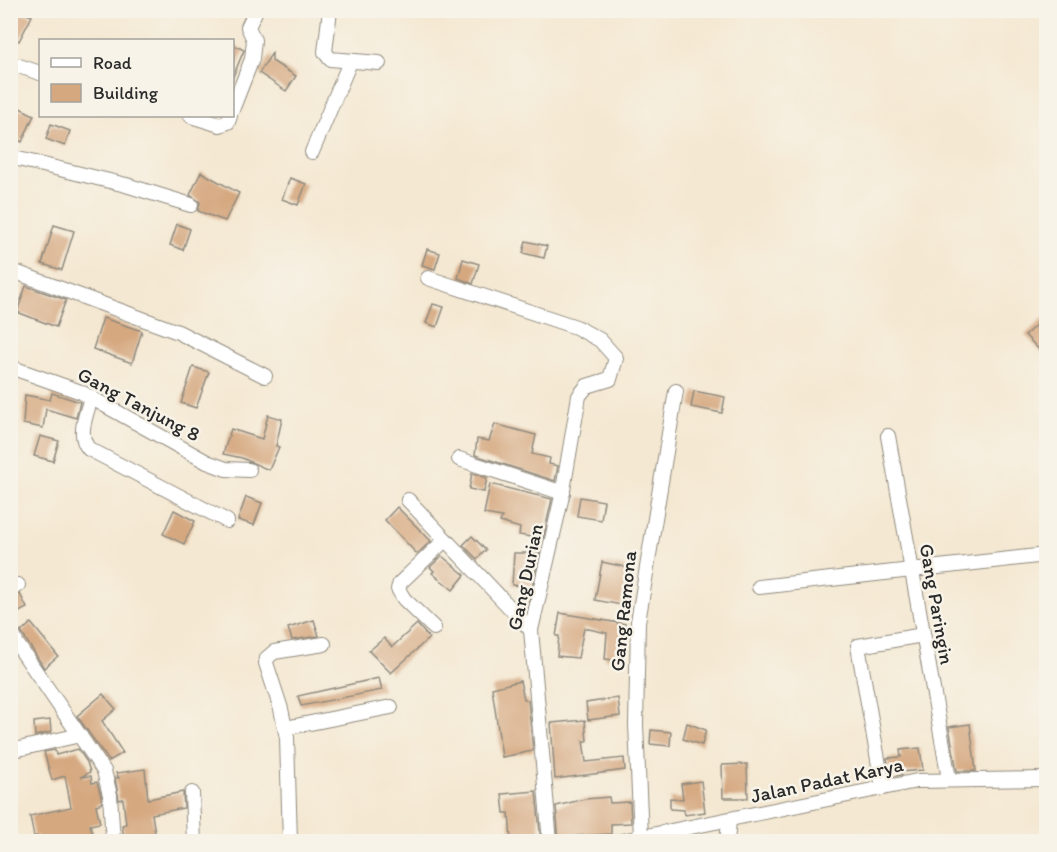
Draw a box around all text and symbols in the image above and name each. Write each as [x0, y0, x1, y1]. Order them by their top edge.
legend [39, 39, 234, 117]
text: Road [93, 52, 132, 74]
text: Building [93, 82, 159, 104]
street label: Gang Tanjung 8 [74, 362, 204, 446]
street label: Gang Durian [502, 521, 548, 633]
street label: Gang Paringin [915, 542, 959, 666]
street label: Gang Ramona [605, 549, 641, 672]
street label: Jalan Padat Karya [748, 752, 906, 808]

